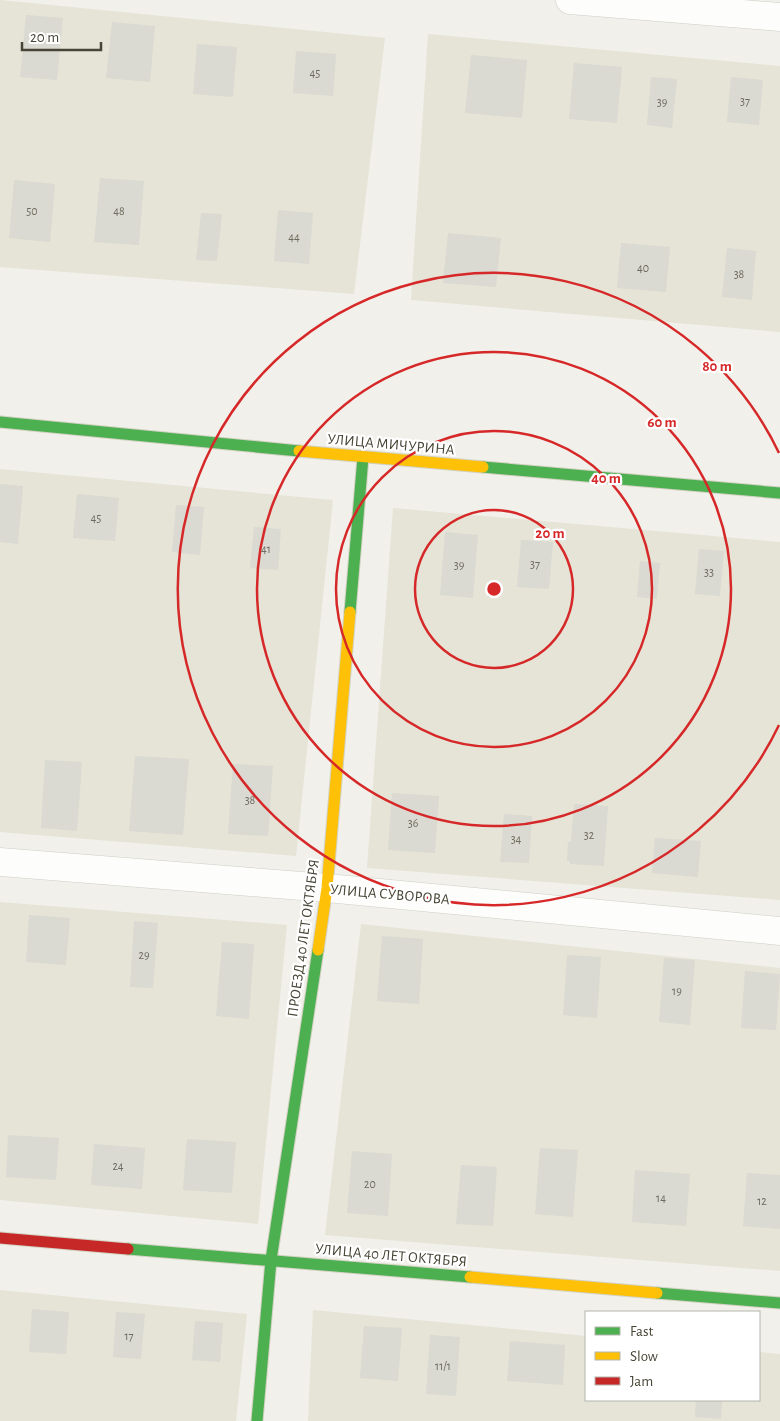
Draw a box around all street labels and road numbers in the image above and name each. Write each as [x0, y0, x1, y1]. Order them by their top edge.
street label: УЛИЦА МИЧУРИНА [327, 431, 455, 458]
street label: ПРОЕЗД 40 ЛЕТ ОКТЯБРЯ [285, 858, 322, 1018]
street label: УЛИЦА СУВОРОВА [329, 882, 451, 907]
street label: УЛИЦА 40 ЛЕТ ОКТЯБРЯ [314, 1241, 468, 1270]

